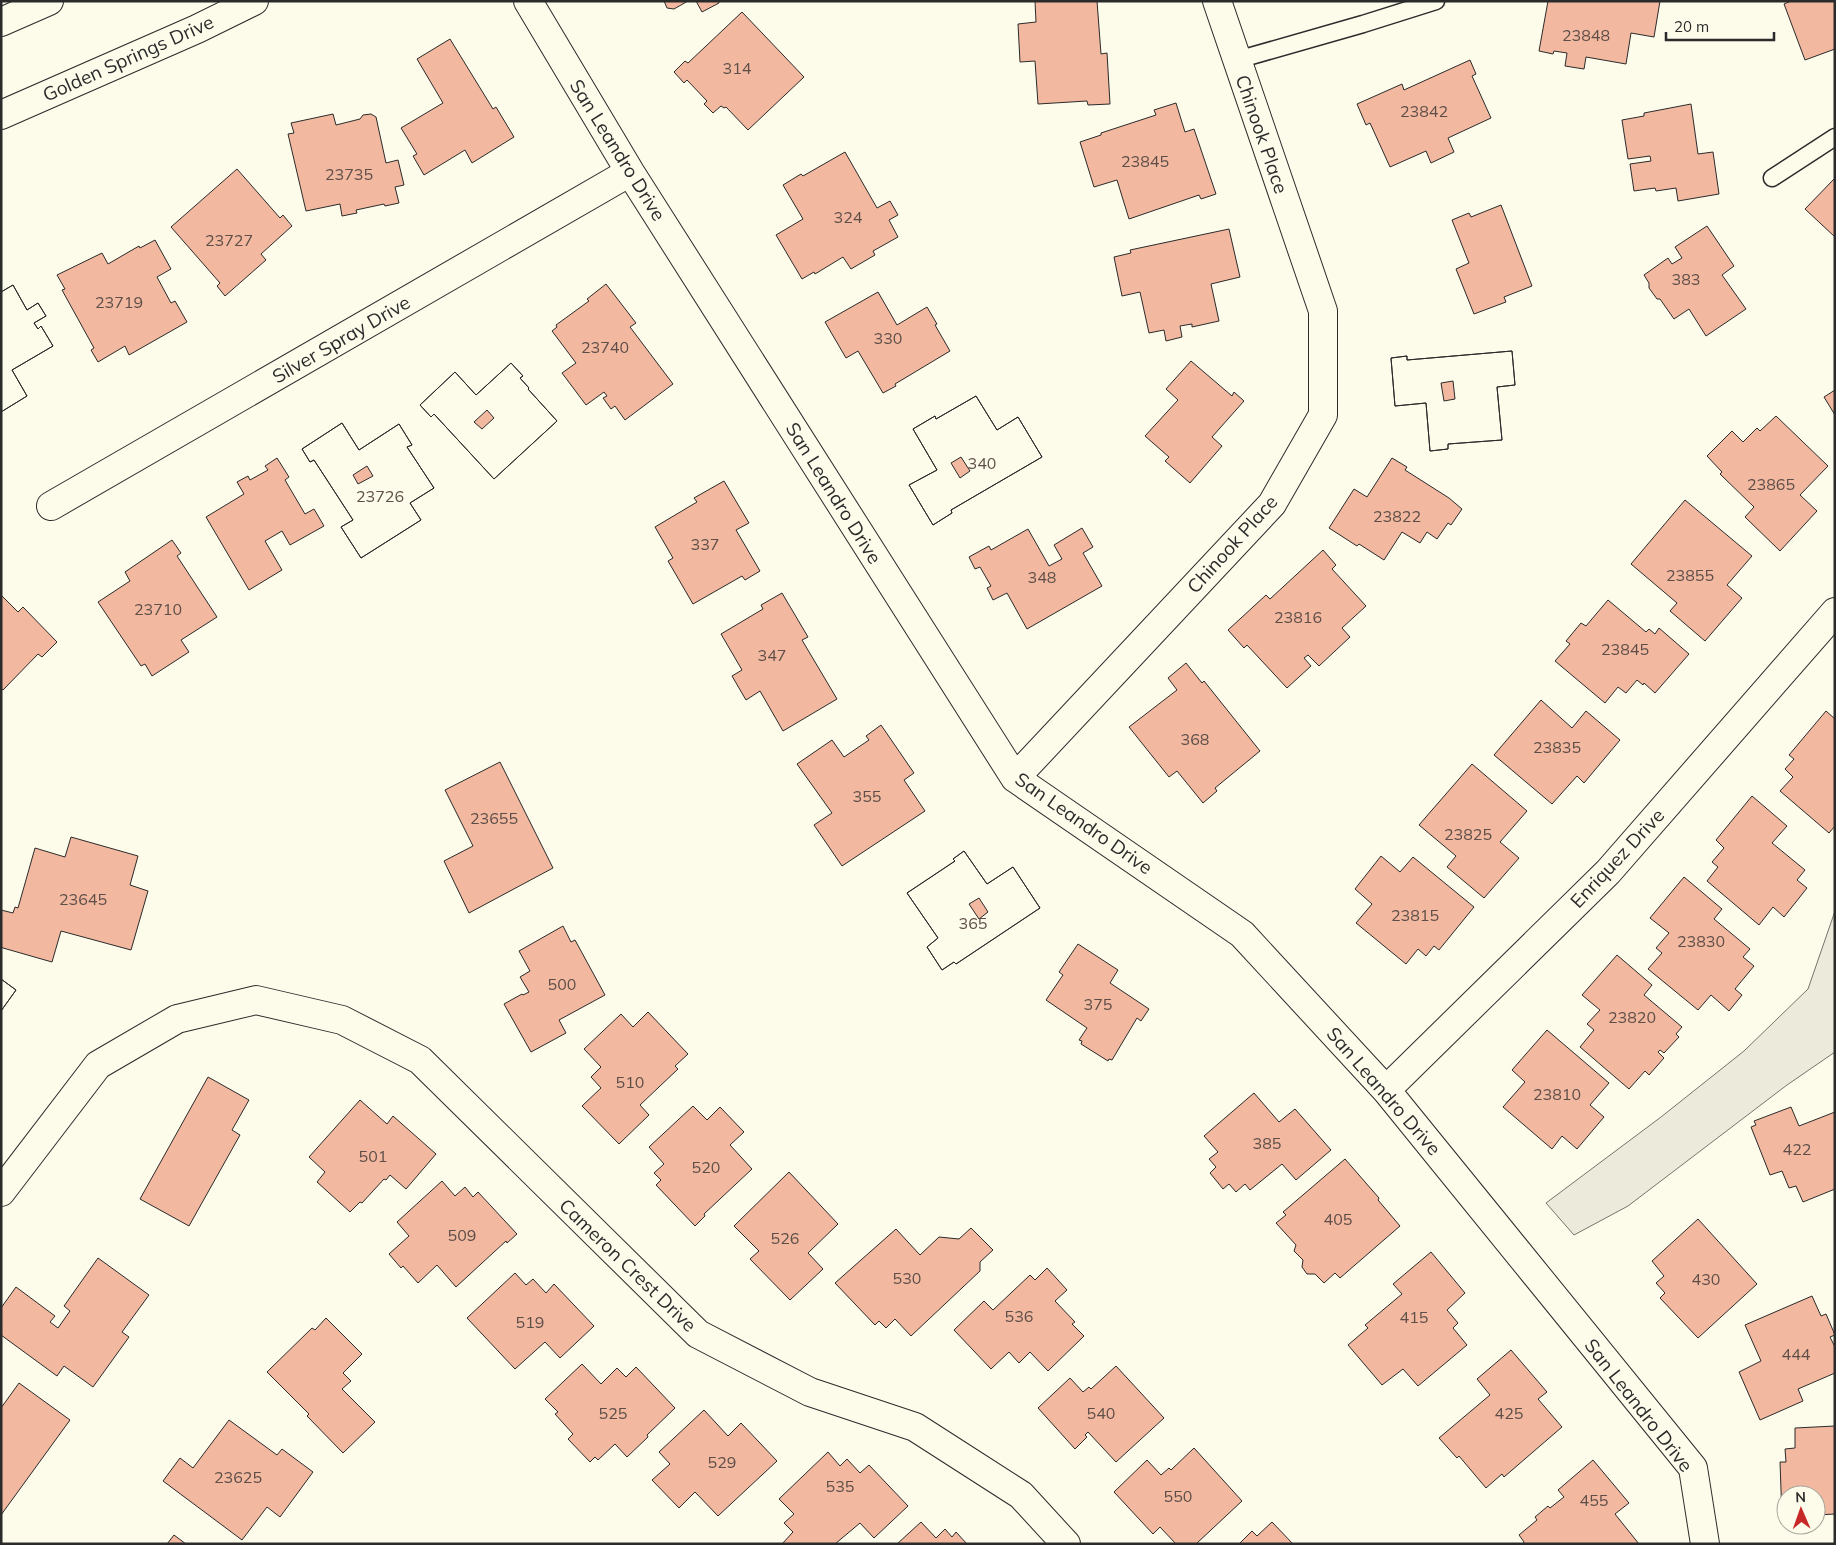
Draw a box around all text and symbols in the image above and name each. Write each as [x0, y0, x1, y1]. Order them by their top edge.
street label: Golden Springs Drive [39, 9, 217, 107]
scale bar [1666, 10, 1774, 42]
text: 20 m [1674, 17, 1709, 36]
house number: 23848 [1562, 25, 1610, 45]
house number: 314 [723, 58, 752, 78]
street label: Chinook Place [1230, 71, 1294, 197]
street label: San Leandro Drive [565, 75, 671, 225]
house number: 23842 [1400, 101, 1448, 121]
house number: 23845 [1121, 151, 1169, 171]
house number: 23735 [325, 164, 373, 184]
house number: 324 [834, 207, 863, 227]
house number: 23727 [205, 230, 253, 250]
house number: 383 [1672, 269, 1700, 289]
street label: Silver Spray Drive [268, 290, 414, 388]
house number: 23719 [95, 292, 143, 312]
house number: 330 [874, 328, 902, 348]
house number: 23740 [581, 337, 629, 357]
street label: San Leandro Drive [781, 418, 887, 568]
house number: 340 [968, 453, 996, 473]
house number: 23865 [1747, 474, 1795, 494]
house number: 23726 [356, 486, 404, 506]
street label: Chinook Place [1182, 490, 1282, 598]
house number: 23822 [1373, 506, 1421, 526]
house number: 337 [691, 534, 719, 554]
house number: 23855 [1666, 565, 1714, 585]
house number: 348 [1028, 567, 1056, 587]
house number: 23710 [134, 599, 182, 619]
house number: 23816 [1274, 607, 1322, 627]
house number: 23845 [1601, 639, 1649, 659]
house number: 347 [758, 645, 786, 665]
house number: 368 [1181, 729, 1209, 749]
house number: 23835 [1533, 737, 1581, 757]
street label: San Leandro Drive [1011, 767, 1157, 879]
house number: 355 [853, 786, 881, 806]
street label: Enriquez Drive [1565, 803, 1669, 913]
house number: 23655 [470, 808, 518, 828]
house number: 23825 [1444, 824, 1492, 844]
house number: 23645 [59, 889, 107, 909]
house number: 23815 [1391, 905, 1439, 925]
house number: 365 [959, 913, 987, 933]
house number: 23830 [1677, 931, 1725, 951]
house number: 500 [548, 974, 576, 994]
house number: 375 [1084, 994, 1112, 1014]
house number: 23820 [1608, 1007, 1656, 1027]
street label: San Leandro Drive [1322, 1022, 1446, 1160]
house number: 510 [616, 1072, 644, 1092]
house number: 23810 [1533, 1084, 1581, 1104]
house number: 385 [1253, 1133, 1281, 1153]
house number: 422 [1783, 1139, 1811, 1159]
house number: 501 [359, 1146, 387, 1166]
house number: 520 [692, 1157, 720, 1177]
street label: Cameron Crest Drive [554, 1193, 702, 1337]
house number: 405 [1324, 1209, 1352, 1229]
house number: 509 [448, 1225, 476, 1245]
house number: 526 [771, 1228, 799, 1248]
house number: 530 [893, 1268, 921, 1288]
house number: 430 [1692, 1269, 1720, 1289]
house number: 536 [1005, 1306, 1033, 1326]
house number: 415 [1400, 1307, 1428, 1327]
house number: 519 [516, 1312, 544, 1332]
street label: San Leandro Drive [1580, 1334, 1698, 1476]
house number: 444 [1782, 1344, 1811, 1364]
house number: 525 [599, 1403, 627, 1423]
house number: 540 [1087, 1403, 1115, 1423]
house number: 425 [1495, 1403, 1523, 1423]
house number: 529 [708, 1452, 736, 1472]
house number: 23625 [214, 1467, 262, 1487]
house number: 535 [826, 1476, 854, 1496]
north arrow [1776, 1485, 1826, 1535]
house number: 550 [1164, 1486, 1192, 1506]
text: N [1795, 1488, 1806, 1506]
house number: 455 [1580, 1490, 1608, 1510]

